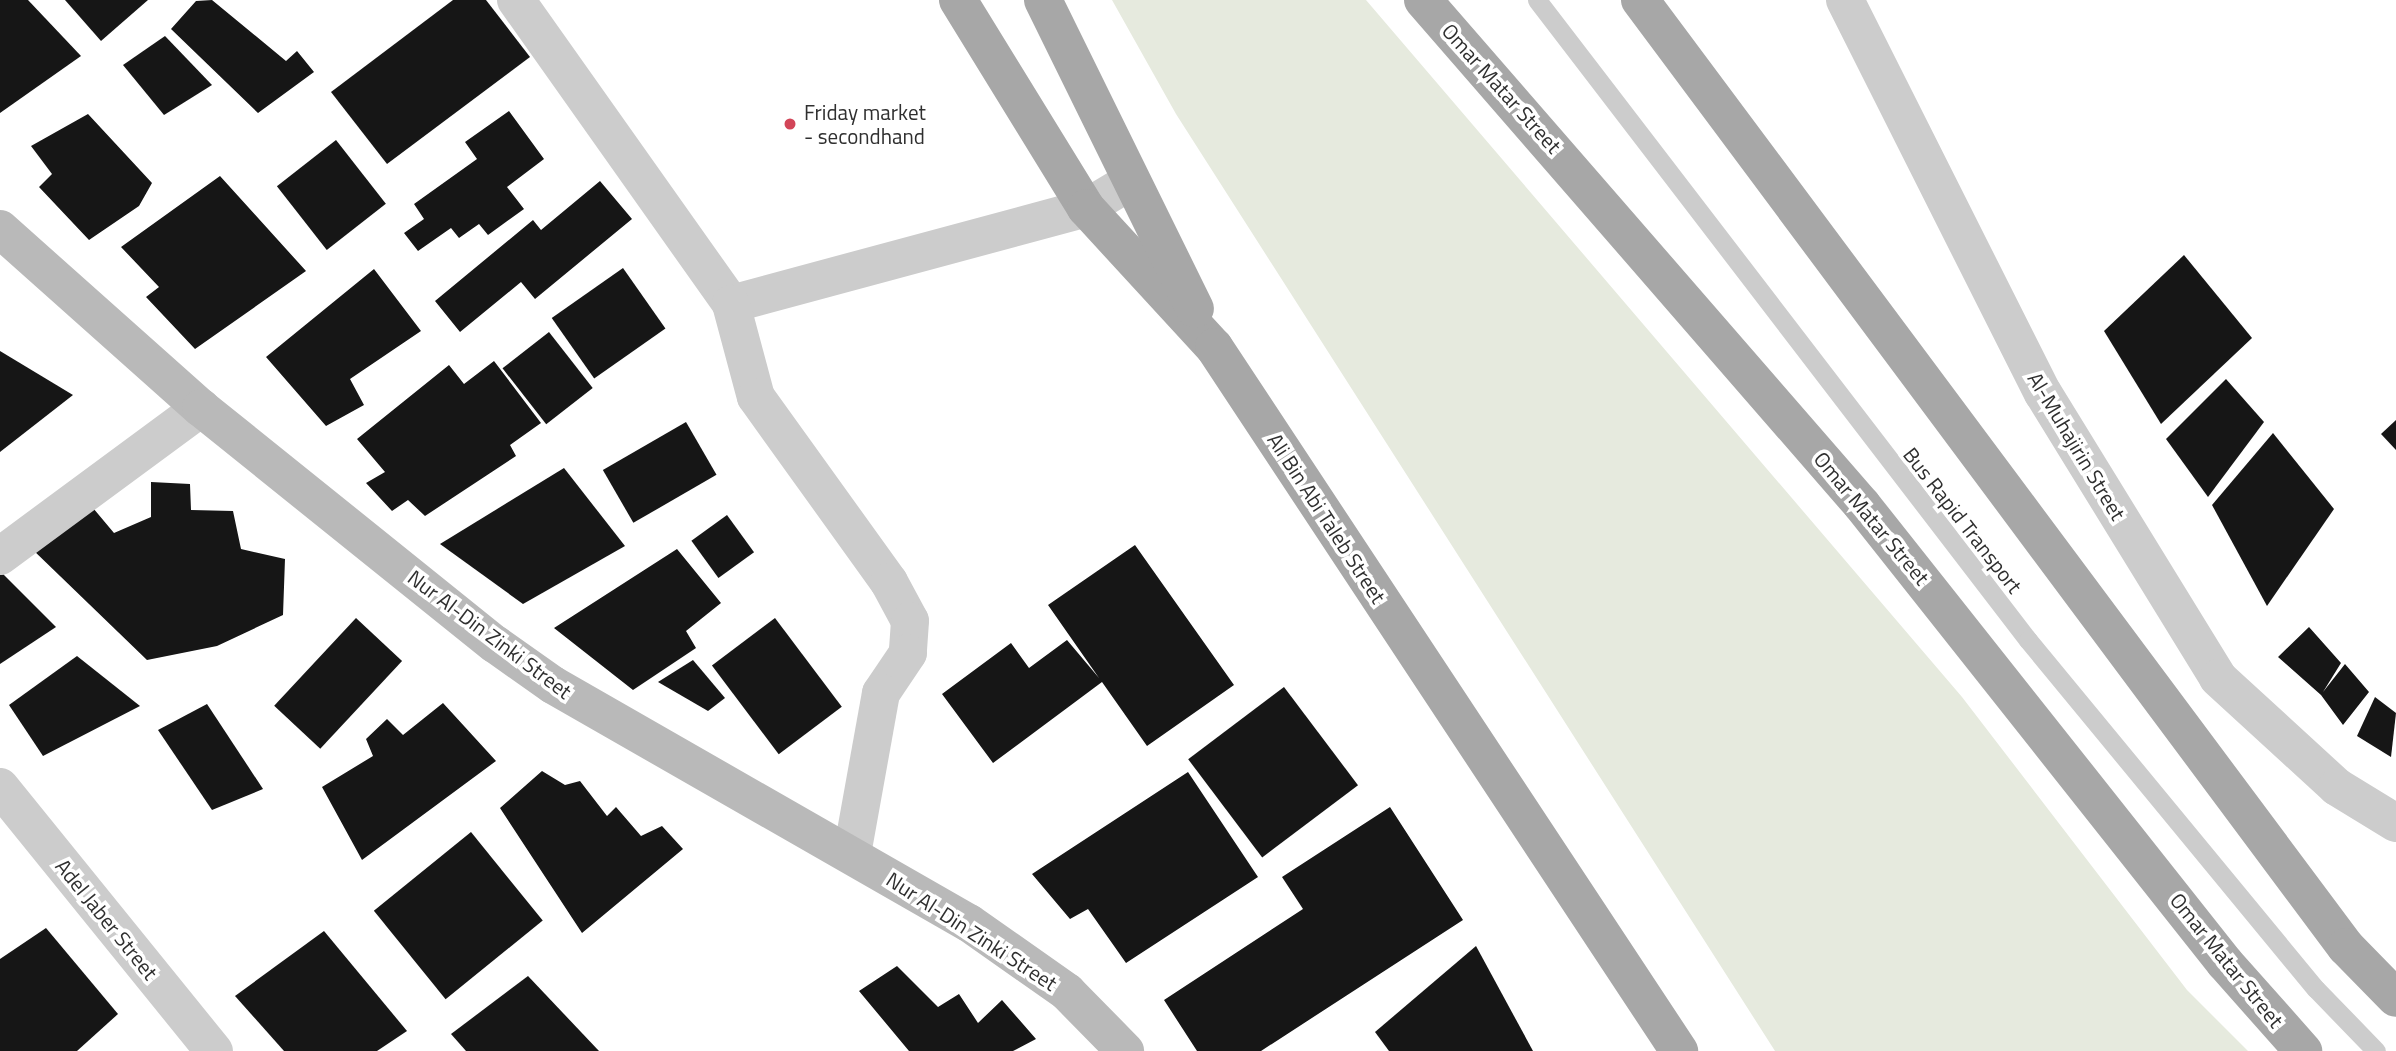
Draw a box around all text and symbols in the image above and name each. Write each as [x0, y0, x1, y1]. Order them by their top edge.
street label: Omar Matar Street [1437, 18, 1567, 158]
place label: Friday market - secondhand [804, 99, 926, 149]
marker: Friday market - secondhand [782, 116, 798, 132]
street label: Al-Muhajirin Street [2023, 367, 2131, 525]
street label: Ali Bin Abi Taleb Street [1263, 428, 1391, 608]
street label: Bus Rapid Transport [1898, 442, 2028, 598]
street label: Omar Matar Street [1809, 446, 1935, 590]
street label: Nur Al-Din Zinki Street [403, 564, 577, 704]
street label: Adel Jaber Street [51, 854, 163, 984]
street label: Nur Al-Din Zinki Street [882, 866, 1062, 996]
street label: Omar Matar Street [2165, 888, 2289, 1032]

